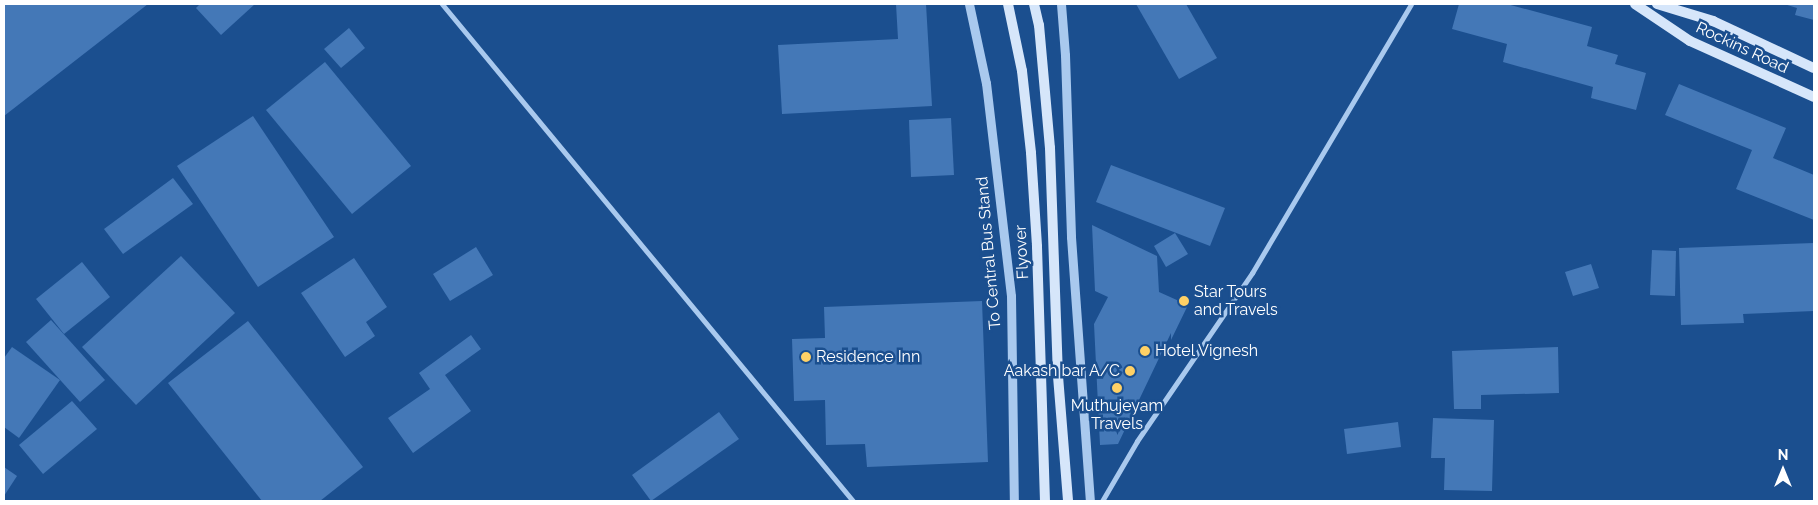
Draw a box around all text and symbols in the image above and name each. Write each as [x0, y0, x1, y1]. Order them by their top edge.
street label: Rockins Road [1693, 18, 1791, 78]
street label: To Central Bus Stand [973, 175, 1005, 331]
street label: Flyover [1011, 224, 1033, 280]
place label: Star Tours and Travels [1194, 282, 1278, 320]
marker: Star Tours and Travels [1178, 295, 1190, 307]
place label: Hotel Vignesh [1155, 341, 1259, 361]
marker: Hotel Vignesh [1139, 345, 1151, 357]
place label: Residence Inn [816, 347, 920, 367]
marker: Residence Inn [800, 351, 812, 363]
place label: Aakash bar A/C [1003, 361, 1120, 381]
marker: Aakash bar A/C [1124, 365, 1136, 377]
marker: Muthujeyam Travels [1111, 382, 1123, 394]
place label: Muthujeyam Travels [1071, 396, 1163, 434]
north arrow [1758, 445, 1808, 495]
text: N [1778, 447, 1788, 463]

